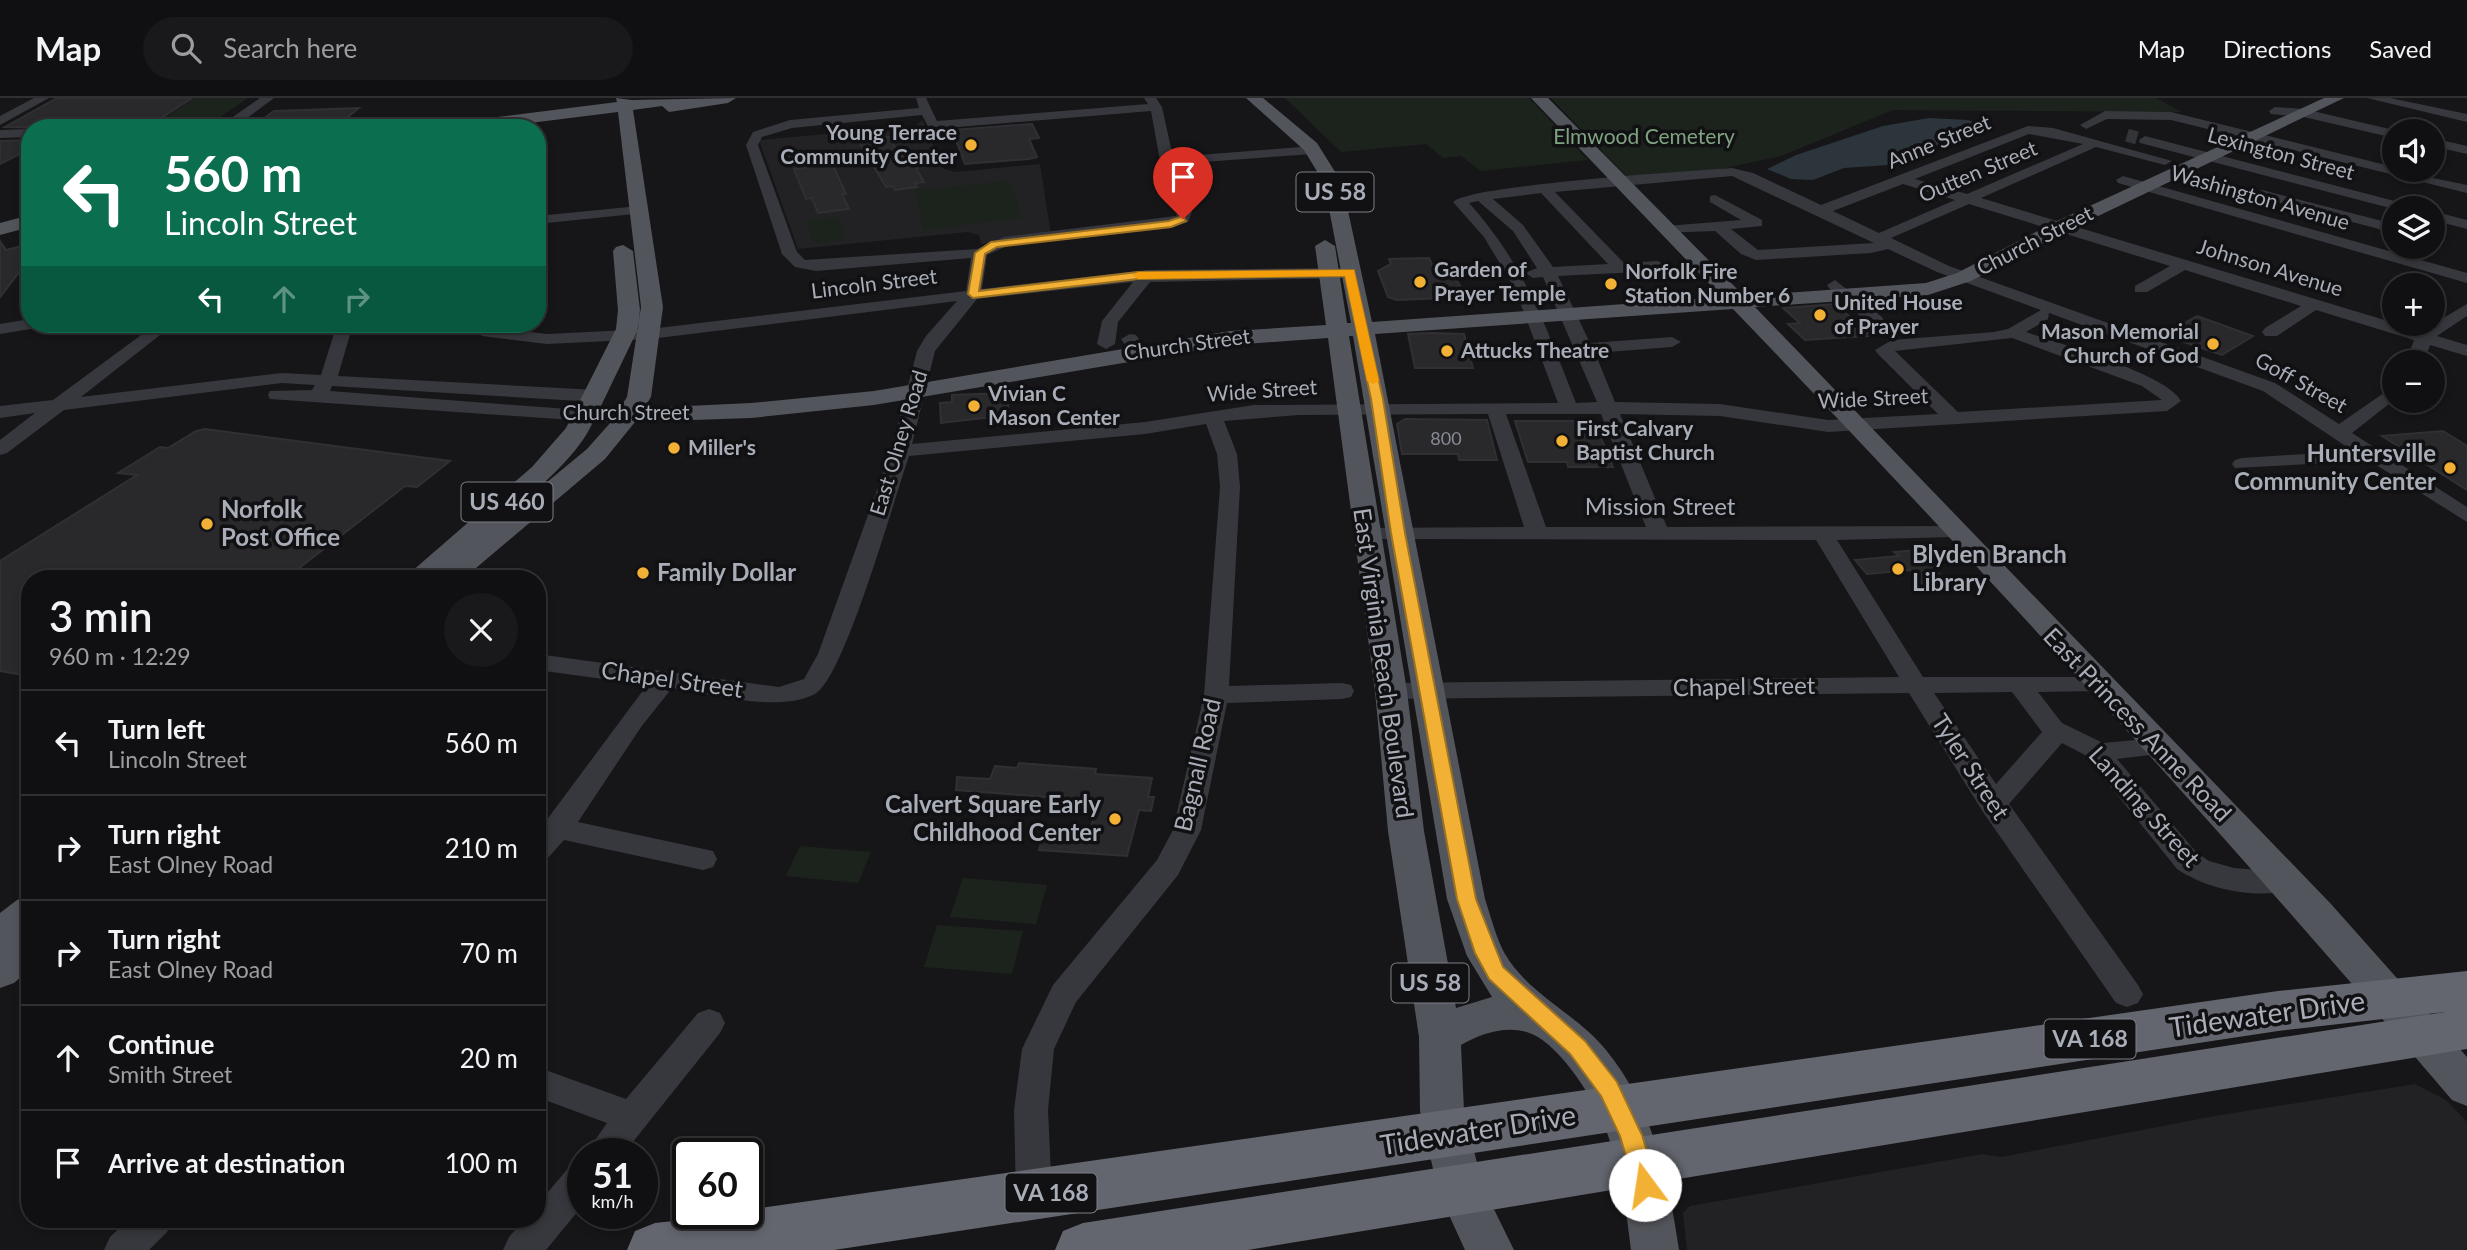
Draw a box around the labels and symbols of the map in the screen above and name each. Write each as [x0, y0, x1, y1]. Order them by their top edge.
street label: Anne Street [1883, 108, 1994, 173]
place label: Young Terrace Community Center [780, 119, 957, 168]
street label: Lexington Street [2205, 121, 2358, 184]
park label: Elmwood Cemetery [1553, 123, 1735, 148]
street label: Outten Street [1914, 134, 2041, 207]
marker: Young Terrace Community Center [963, 137, 979, 153]
pin [1153, 147, 1213, 219]
street label: Washington Avenue [2168, 159, 2353, 234]
road number: US 58 [1296, 172, 1374, 212]
street label: Church Street [1972, 199, 2097, 280]
street label: Johnson Avenue [2195, 233, 2346, 301]
place label: Garden of Prayer Temple [1434, 256, 1566, 305]
place label: Norfolk Fire Station Number 6 [1625, 258, 1790, 307]
street label: Lincoln Street [809, 262, 939, 303]
marker: Garden of Prayer Temple [1412, 274, 1428, 290]
marker: Norfolk Fire Station Number 6 [1603, 276, 1619, 292]
place label: United House of Prayer [1834, 289, 1963, 338]
marker: United House of Prayer [1812, 307, 1828, 323]
place label: Mason Memorial Church of God [2041, 318, 2199, 367]
street label: Church Street [1122, 322, 1252, 365]
marker: Mason Memorial Church of God [2205, 336, 2221, 352]
place label: Attucks Theatre [1460, 337, 1609, 362]
marker: Attucks Theatre [1439, 343, 1455, 359]
street label: Goff Street [2251, 346, 2352, 417]
street label: East Olney Road [864, 367, 932, 518]
street label: Wide Street [1206, 373, 1318, 406]
place label: Vivian C Mason Center [987, 380, 1120, 429]
street label: Wide Street [1817, 382, 1929, 413]
marker: Vivian C Mason Center [966, 398, 982, 414]
street label: Church Street [562, 399, 690, 424]
place label: First Calvary Baptist Church [1576, 415, 1715, 464]
house number: 800 [1430, 427, 1462, 449]
marker: First Calvary Baptist Church [1554, 433, 1570, 449]
place label: Miller's [688, 434, 756, 459]
place label: Huntersville Community Center [2234, 438, 2436, 495]
marker: Miller's [666, 440, 682, 456]
marker: Huntersville Community Center [2442, 460, 2458, 476]
road number: US 460 [462, 482, 552, 522]
street label: Mission Street [1585, 491, 1736, 520]
place label: Norfolk Post Office [221, 494, 340, 551]
street label: East Virginia Beach Boulevard [1348, 506, 1421, 820]
marker: Norfolk Post Office [199, 516, 215, 532]
place label: Blyden Branch Library [1912, 539, 2067, 596]
place label: Family Dollar [657, 557, 796, 586]
marker: Blyden Branch Library [1890, 561, 1906, 577]
marker: Family Dollar [635, 565, 651, 581]
street label: East Princess Anne Road [2038, 621, 2238, 827]
street label: Chapel Street [600, 654, 745, 703]
street label: Chapel Street [1672, 670, 1816, 701]
street label: Bagnall Road [1167, 695, 1226, 834]
street label: Tyler Street [1926, 708, 2016, 825]
street label: Landing Street [2083, 740, 2207, 872]
place label: Calvert Square Early Childhood Center [885, 789, 1101, 846]
marker: Calvert Square Early Childhood Center [1107, 811, 1123, 827]
road number: US 58 [1392, 964, 1468, 1002]
street label: Tidewater Drive [2167, 982, 2367, 1044]
road number: VA 168 [2044, 1020, 2136, 1058]
street label: Tidewater Drive [1378, 1097, 1578, 1161]
speed limit sign: 60 [672, 1138, 763, 1229]
position arrow [1608, 1148, 1682, 1222]
road number: VA 168 [1006, 1174, 1096, 1212]

